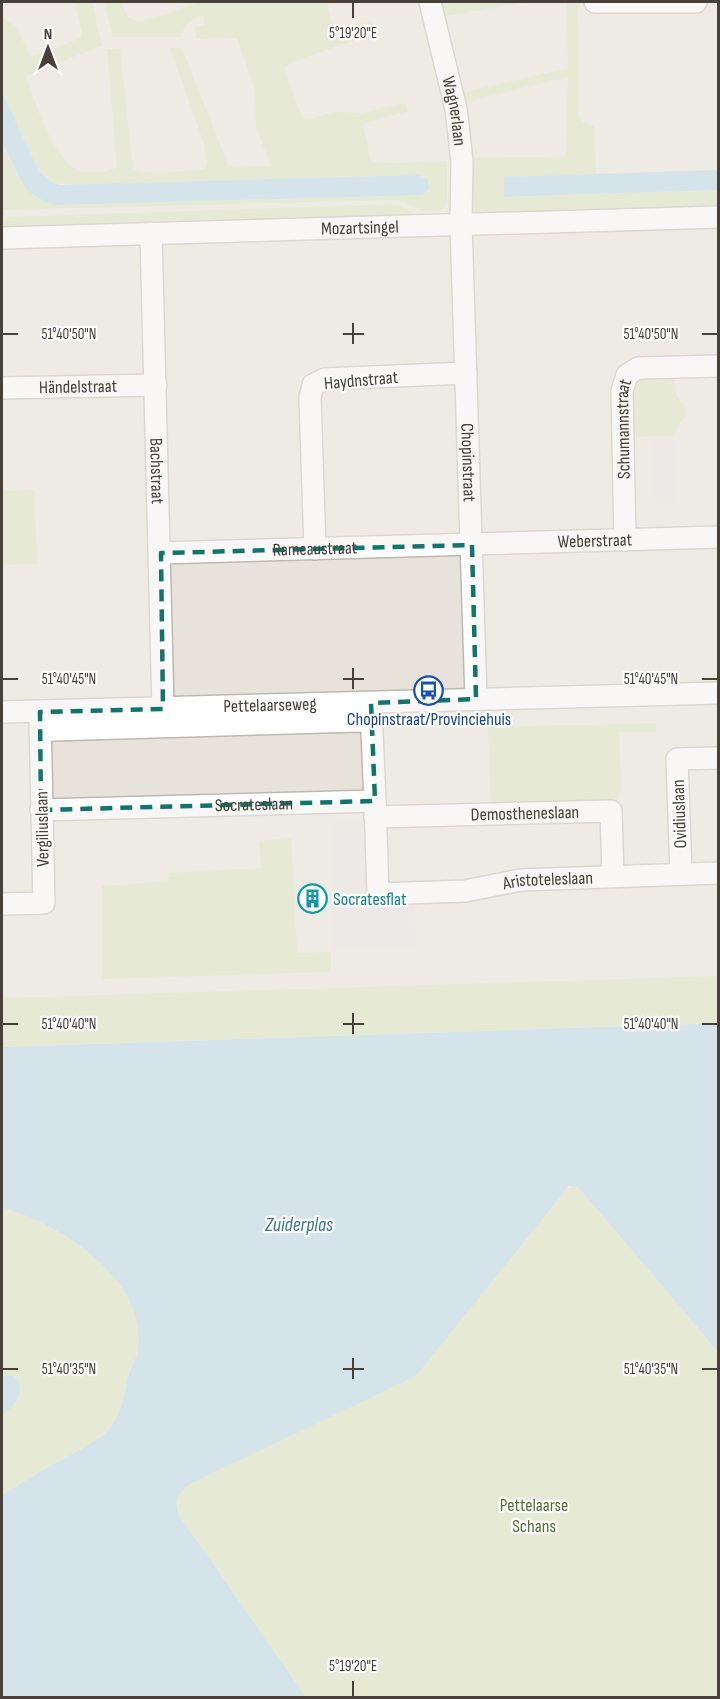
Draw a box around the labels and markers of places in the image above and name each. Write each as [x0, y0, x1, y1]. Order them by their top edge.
bus stop icon: Chopinstraat/Provinciehuis [413, 674, 445, 706]
place label: Chopinstraat/Provinciehuis [347, 709, 511, 730]
building icon: Socratesflat [296, 883, 328, 915]
place label: Socratesflat [333, 889, 407, 910]

